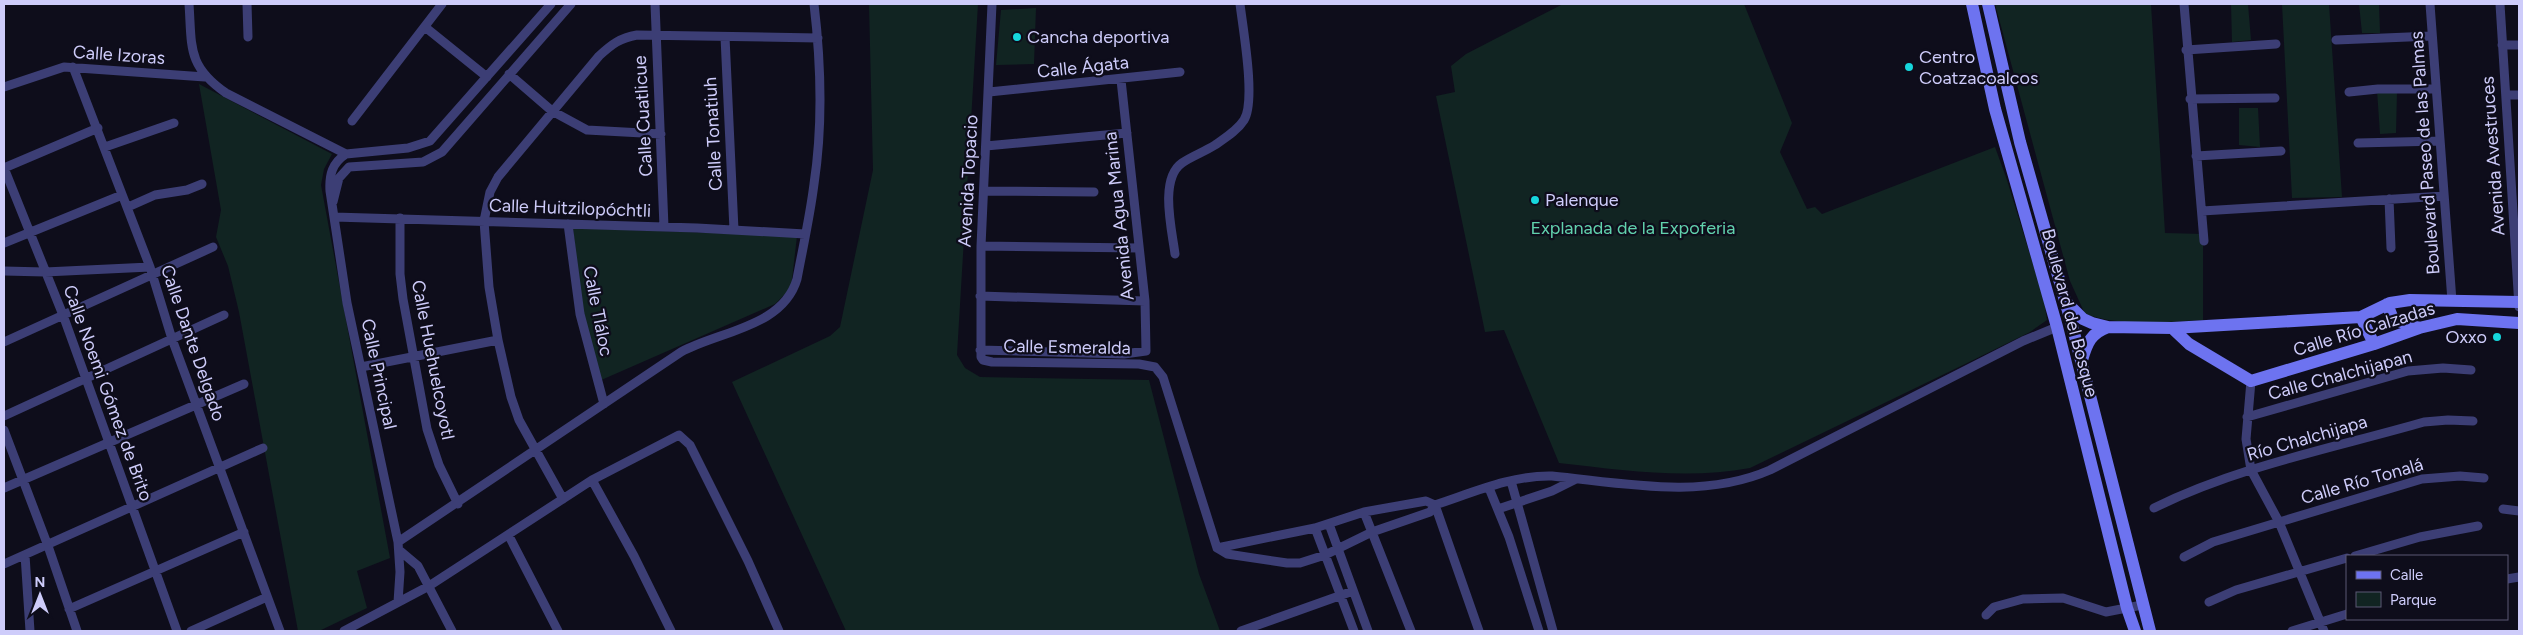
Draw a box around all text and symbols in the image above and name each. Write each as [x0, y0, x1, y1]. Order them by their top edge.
place label: Cancha deportiva [1027, 26, 1169, 48]
marker: Cancha deportiva [1011, 31, 1023, 43]
street label: Boulevard Paseo de las Palmas [2406, 31, 2444, 275]
street label: Calle Izoras [72, 41, 166, 69]
place label: Centro Coatzacoalcos [1919, 46, 2038, 89]
street label: Calle Ágata [1036, 51, 1130, 83]
street label: Calle Cuatlicue [629, 55, 657, 177]
marker: Centro Coatzacoalcos [1903, 61, 1915, 73]
street label: Avenida Avestruces [2476, 76, 2510, 236]
street label: Calle Tonatiuh [699, 77, 727, 191]
street label: Avenida Topacio [954, 114, 982, 248]
street label: Avenida Agua Marina [1099, 131, 1139, 301]
place label: Palenque [1545, 189, 1619, 211]
street label: Calle Huitzilopóchtli [489, 194, 651, 222]
marker: Palenque [1529, 194, 1541, 206]
park label: Explanada de la Expoferia [1531, 217, 1735, 239]
street label: Boulevard del Bosque [2037, 226, 2103, 400]
street label: Calle Dante Delgado [156, 262, 230, 424]
street label: Calle Tláloc [578, 264, 618, 358]
street label: Calle Huehuelcoyotl [407, 278, 459, 442]
street label: Calle Noemi Gómez de Brito [59, 282, 157, 504]
street label: Calle Río Calzadas [2291, 297, 2437, 361]
street label: Calle Principal [357, 317, 401, 431]
place label: Oxxo [2446, 326, 2487, 348]
marker: Oxxo [2491, 331, 2503, 343]
street label: Calle Esmeralda [1003, 335, 1131, 359]
street label: Calle Chalchijapan [2266, 345, 2414, 405]
street label: Río Chalchijapa [2244, 410, 2370, 466]
street label: Calle Río Tonalá [2298, 453, 2426, 509]
legend [2346, 555, 2508, 620]
text: Calle [2390, 566, 2423, 584]
north arrow [15, 570, 65, 620]
text: N [35, 574, 45, 591]
text: Parque [2390, 591, 2437, 609]

